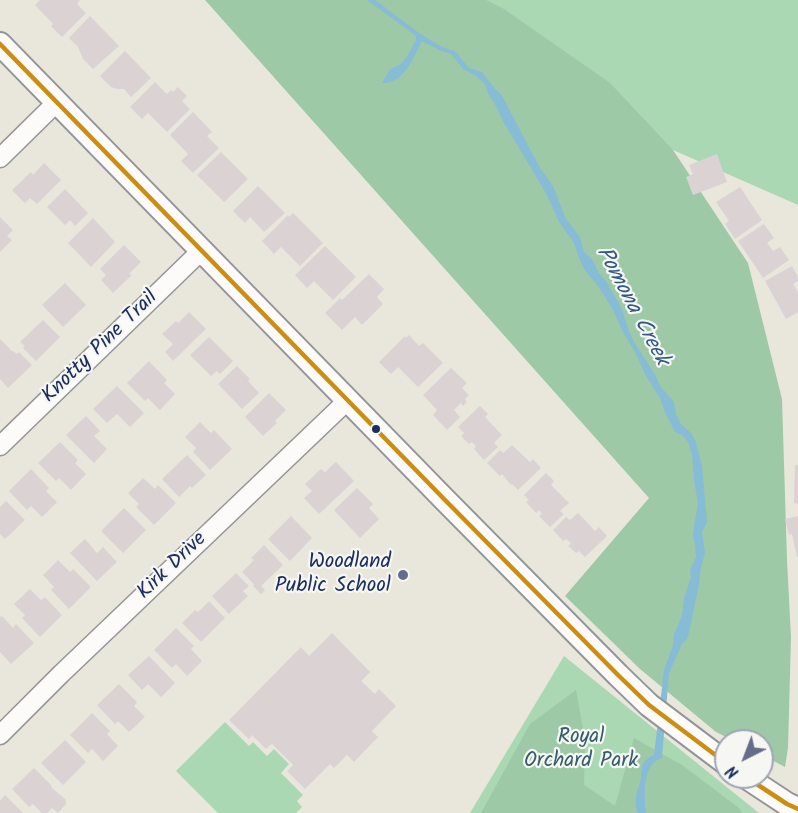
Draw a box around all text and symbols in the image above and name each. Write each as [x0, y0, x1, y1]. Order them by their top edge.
water label: Pomona Creek [589, 243, 673, 371]
street label: Knotty Pine Trail [38, 286, 164, 410]
unlabelled marker [370, 423, 382, 435]
street label: Kirk Drive [133, 528, 213, 606]
place label: Woodland Public School [275, 550, 391, 600]
marker: Woodland Public School [396, 568, 410, 582]
park label: Royal Orchard Park [524, 725, 638, 775]
north arrow [714, 729, 774, 789]
text: N [721, 759, 745, 784]

